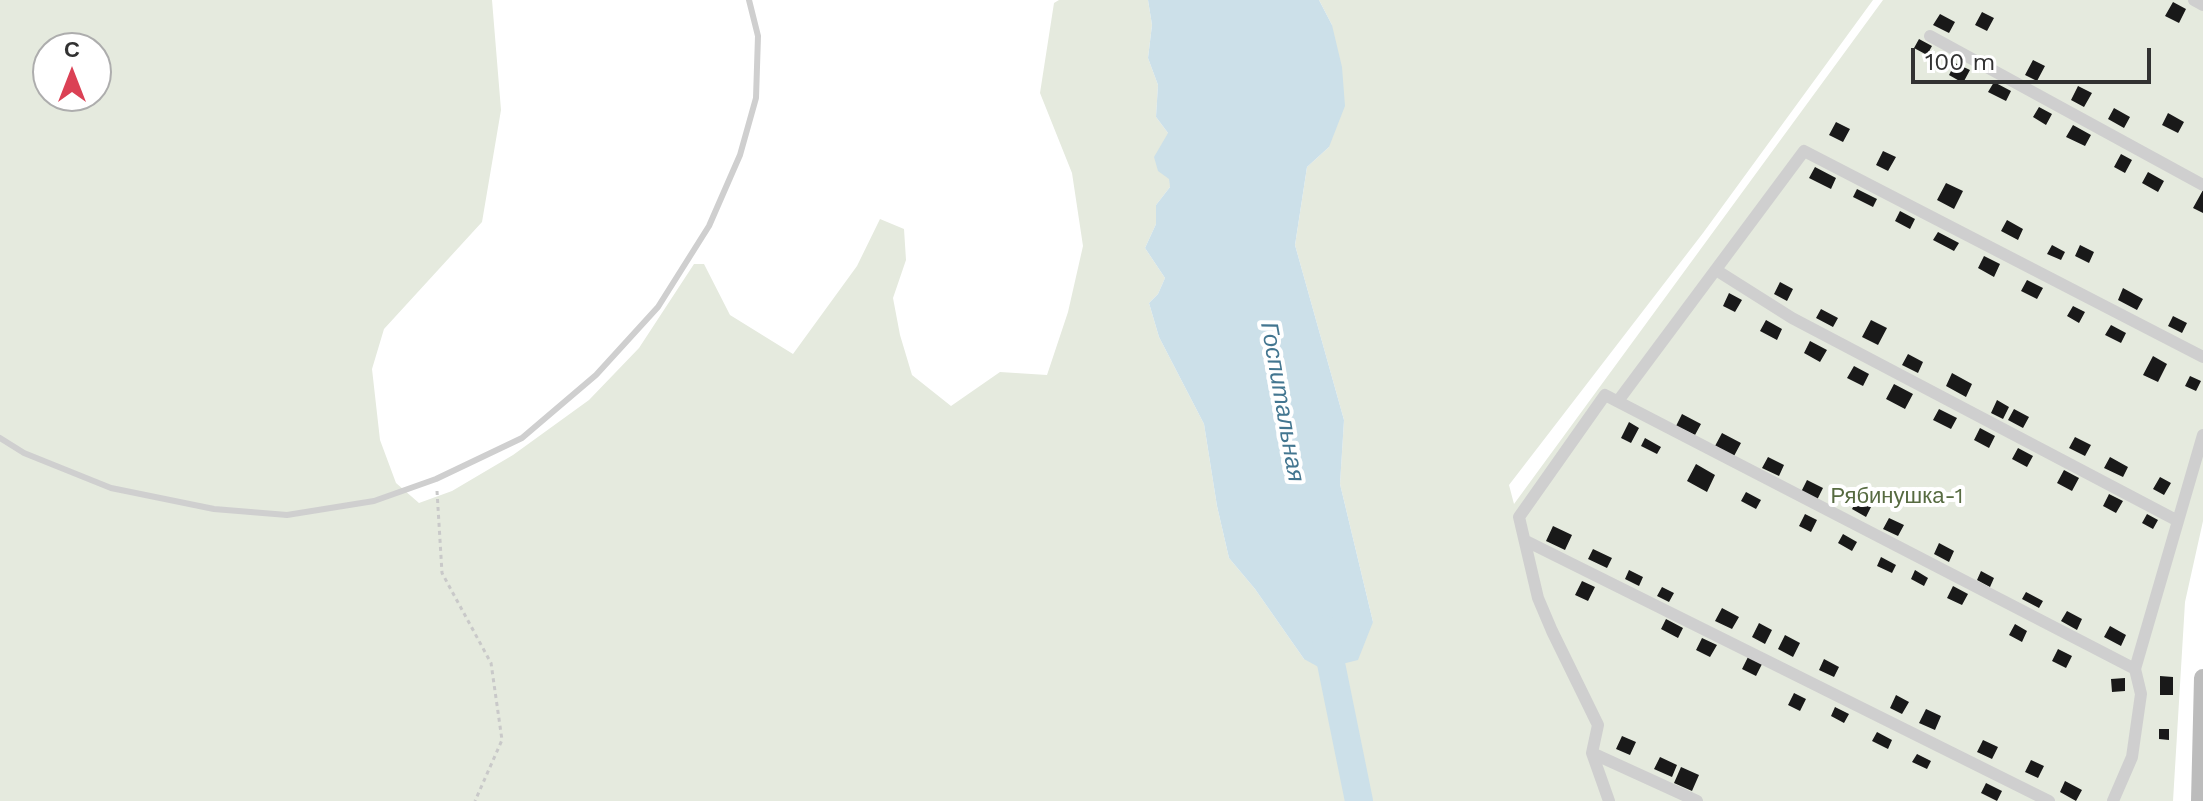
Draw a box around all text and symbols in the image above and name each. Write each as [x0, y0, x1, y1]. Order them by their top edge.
north arrow [32, 32, 112, 112]
scale bar [1915, 32, 2155, 82]
text: С [64, 37, 80, 62]
text: 100 m [1925, 48, 1995, 76]
water label: Госпитальная [1254, 320, 1310, 484]
park label: Рябинушка-1 [1831, 484, 1963, 510]

